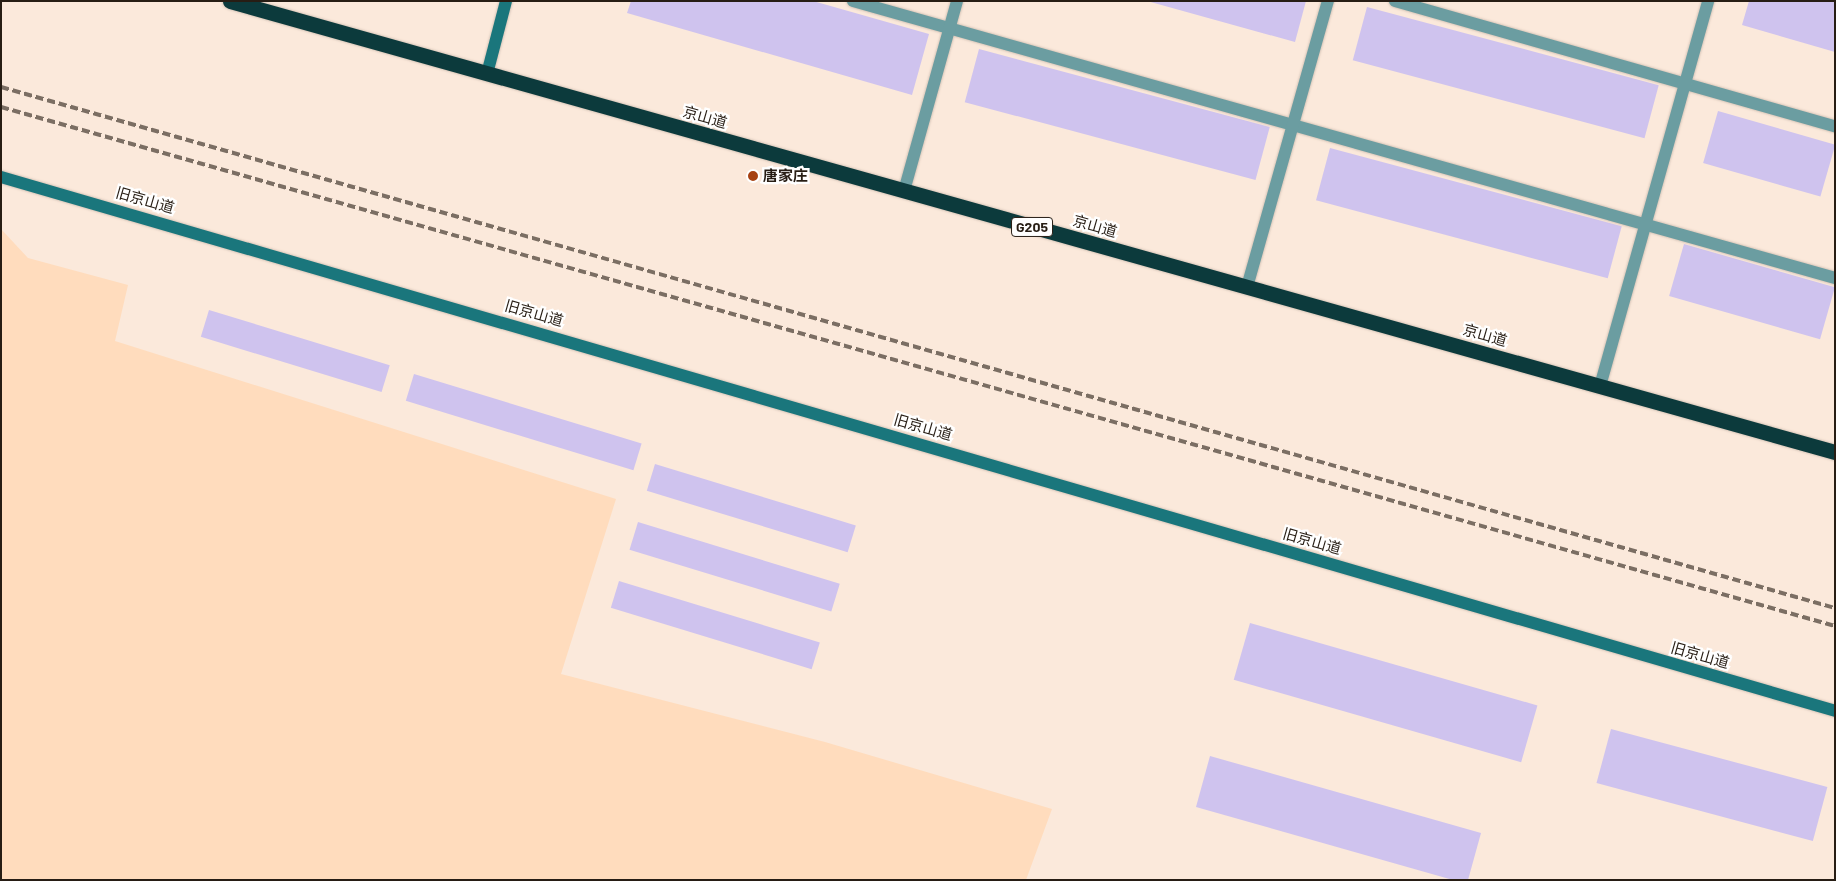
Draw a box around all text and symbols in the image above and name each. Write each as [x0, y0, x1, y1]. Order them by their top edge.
street label: 京山道 [681, 102, 729, 132]
place label: 唐家庄 [763, 167, 808, 185]
marker: 唐家庄 [747, 170, 759, 182]
street label: 旧京山道 [114, 183, 176, 217]
street label: 京山道 [1071, 211, 1119, 241]
road number: G205 [1011, 216, 1053, 238]
street label: 旧京山道 [503, 296, 565, 330]
street label: 京山道 [1461, 320, 1509, 350]
street label: 旧京山道 [892, 410, 954, 444]
street label: 旧京山道 [1281, 524, 1343, 558]
street label: 旧京山道 [1669, 638, 1731, 672]

